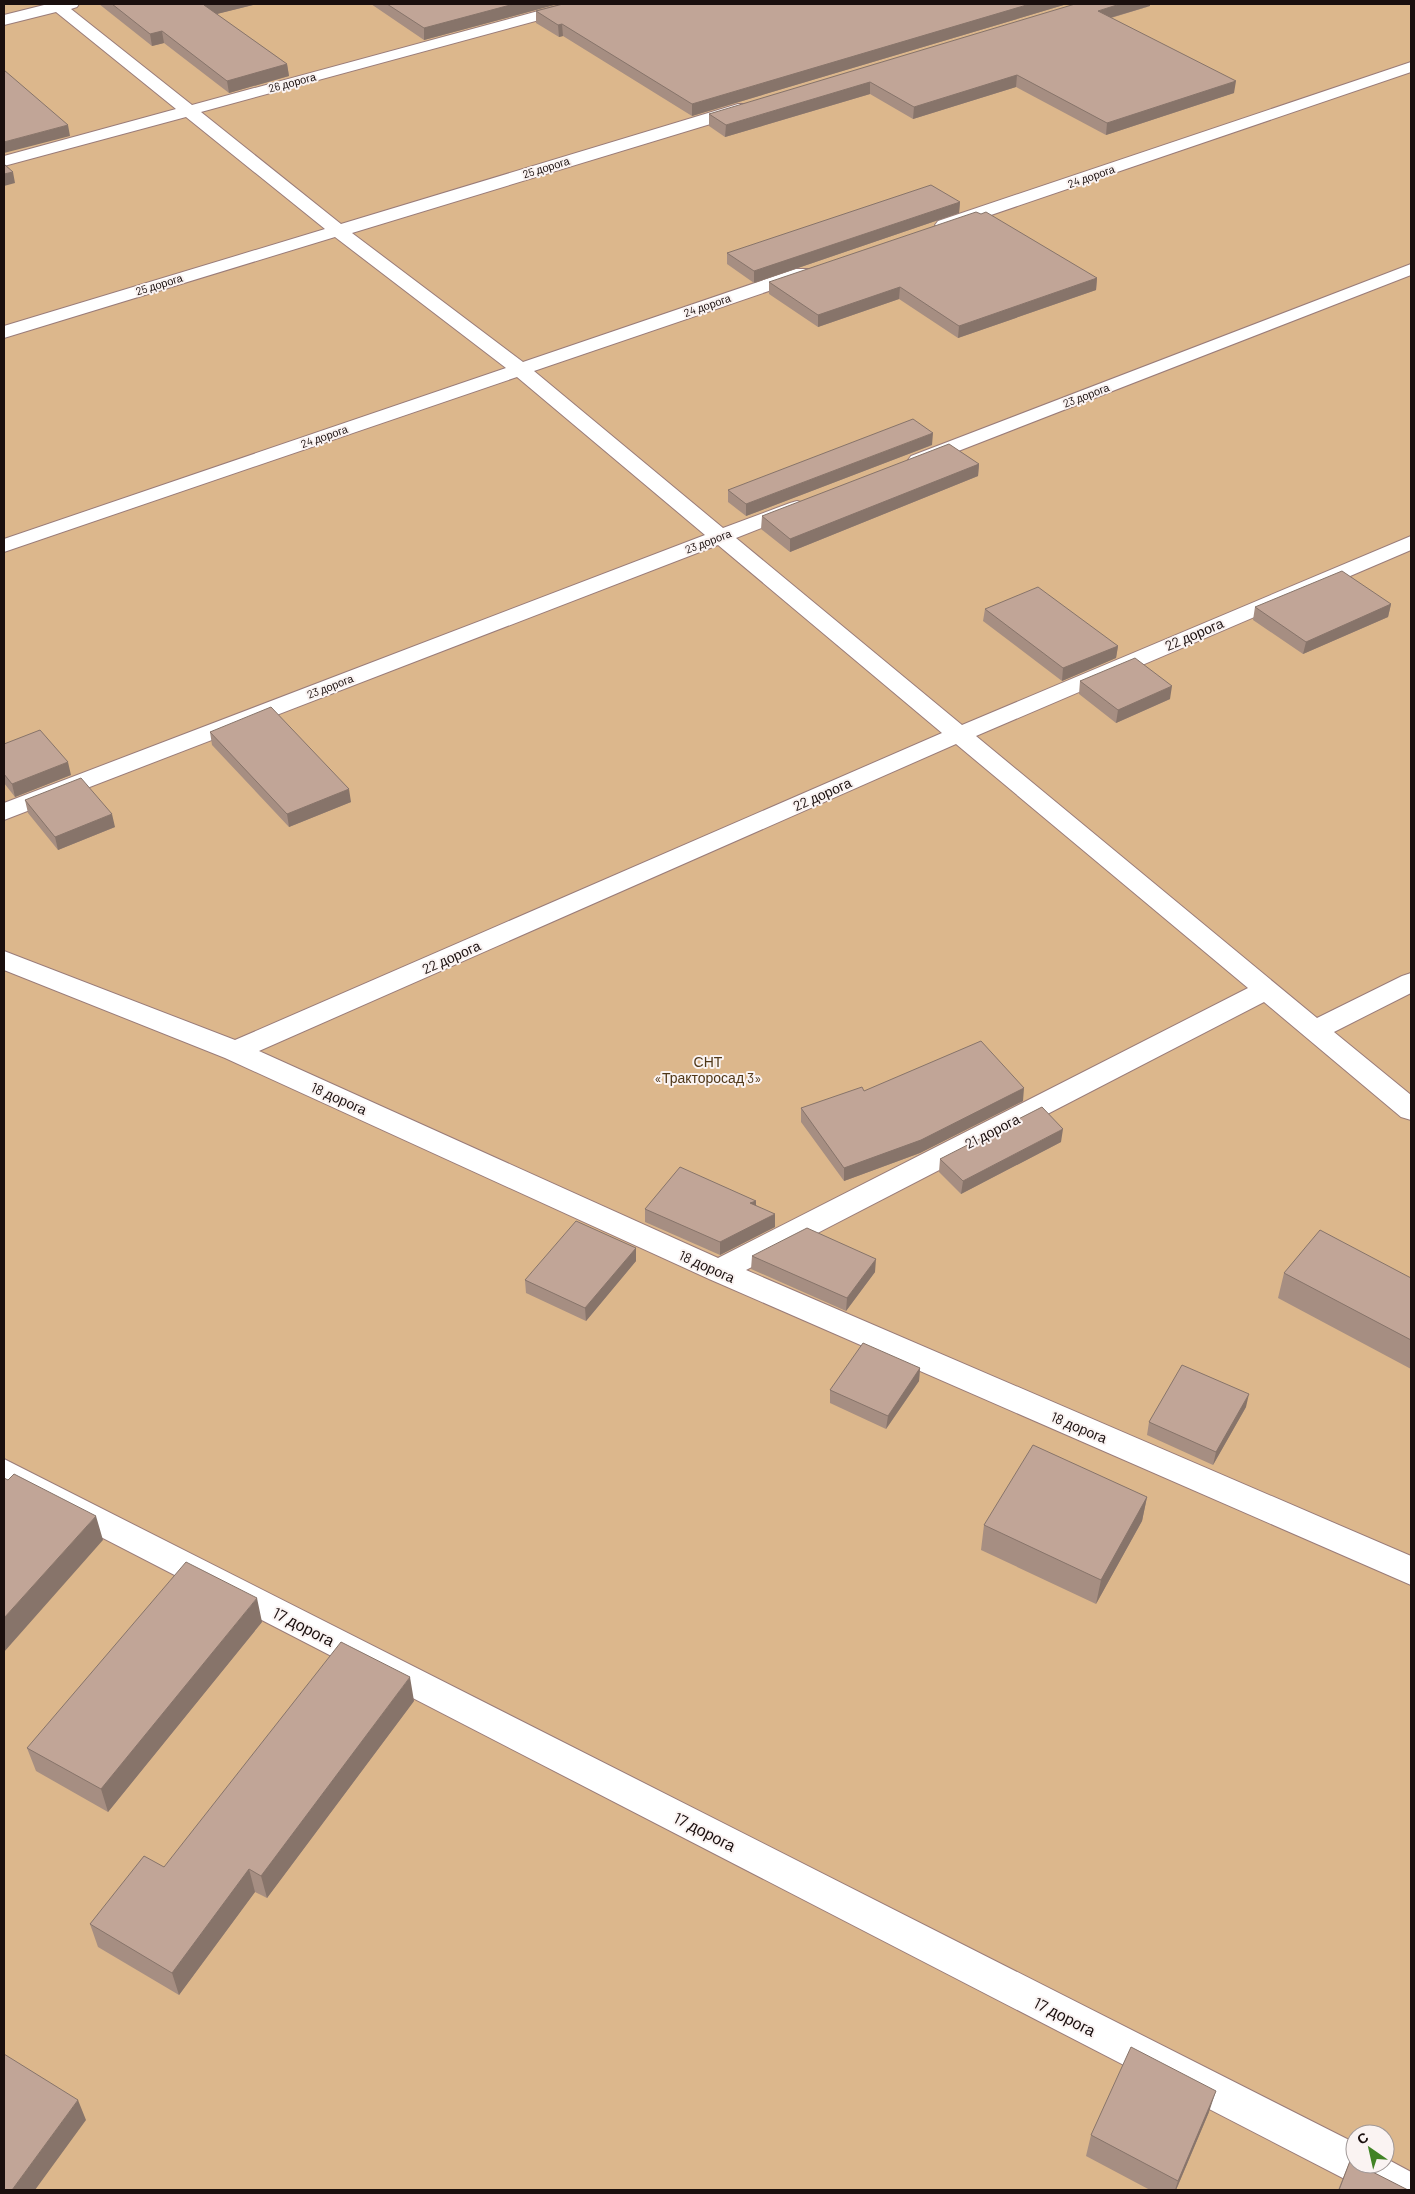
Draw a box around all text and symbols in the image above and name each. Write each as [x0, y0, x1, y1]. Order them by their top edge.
street label: 26 дорога [267, 69, 318, 95]
street label: 25 дорога [521, 153, 572, 180]
street label: 24 дорога [1066, 162, 1117, 190]
street label: 25 дорога [134, 270, 185, 297]
street label: 24 дорога [682, 291, 733, 319]
street label: 23 дорога [1061, 380, 1112, 410]
street label: 24 дорога [299, 422, 350, 450]
street label: 23 дорога [683, 526, 734, 556]
street label: 22 дорога [1162, 614, 1226, 654]
street label: 23 дорога [305, 671, 356, 701]
street label: 22 дорога [790, 774, 854, 814]
street label: 22 дорога [419, 937, 483, 977]
park label: СНТ «Тракторосад 3» [654, 1053, 762, 1086]
street label: 18 дорога [309, 1078, 370, 1118]
street label: 21 дорога [962, 1110, 1022, 1152]
street label: 18 дорога [677, 1246, 738, 1286]
street label: 18 дорога [1048, 1408, 1110, 1446]
street label: 17 дорога [270, 1602, 338, 1650]
street label: 17 дорога [671, 1807, 739, 1855]
street label: 17 дорога [1031, 1992, 1099, 2040]
north arrow [1345, 2124, 1395, 2174]
text: С [1354, 2128, 1371, 2148]

